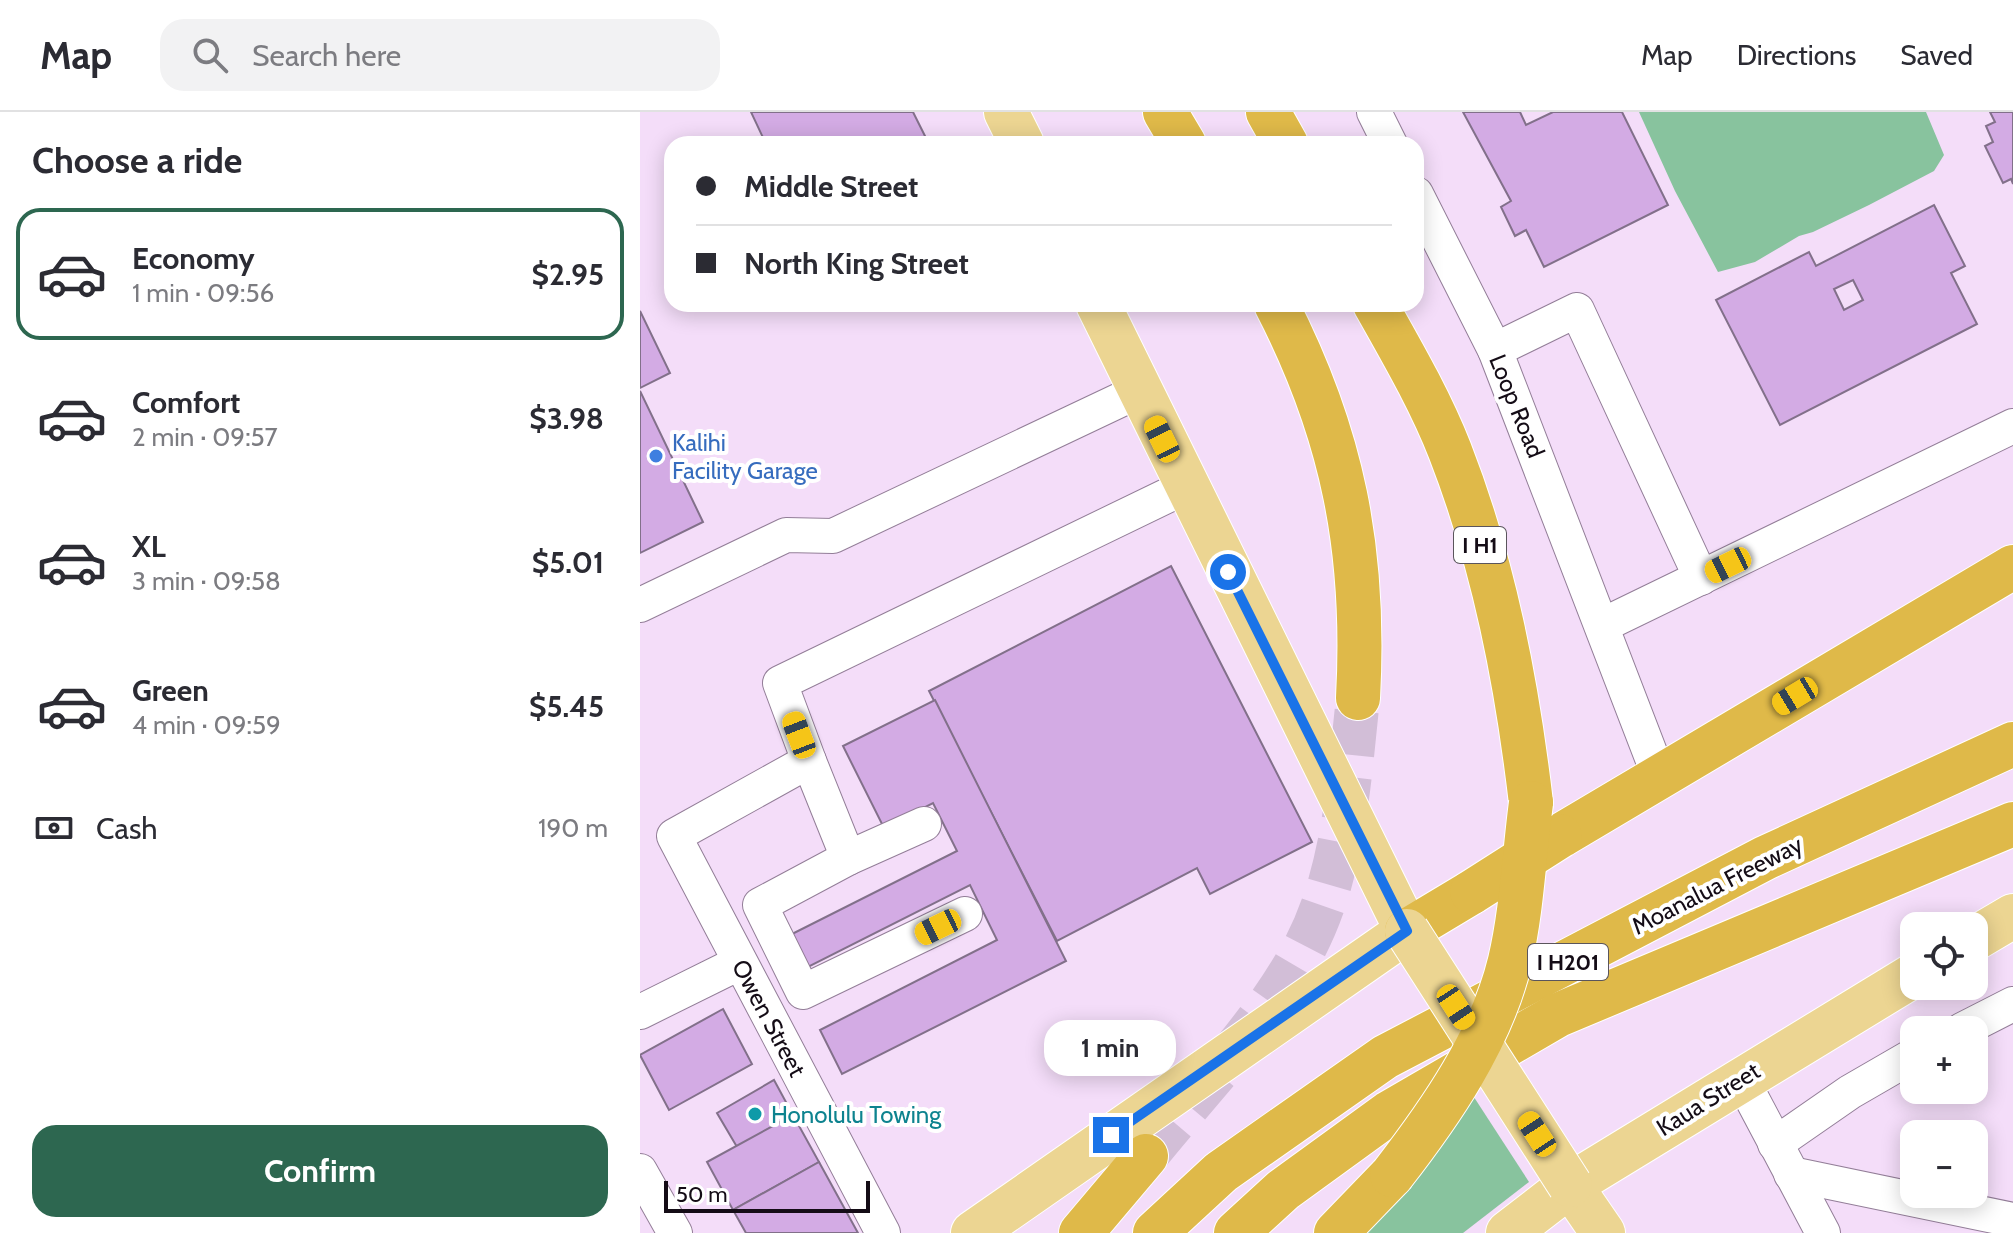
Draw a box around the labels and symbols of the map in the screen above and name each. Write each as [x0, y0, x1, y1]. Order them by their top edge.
street label: Loop Road [1483, 350, 1551, 462]
car [1141, 412, 1183, 466]
place label: Kalihi Facility Garage [672, 428, 818, 485]
marker: Kalihi Facility Garage [647, 447, 665, 465]
road number: I H1 [1454, 527, 1506, 563]
car [1701, 544, 1755, 586]
route start [1210, 554, 1246, 590]
car [1768, 673, 1822, 719]
car [779, 708, 819, 762]
street label: Moanalua Freeway [1627, 829, 1807, 941]
car [911, 906, 965, 948]
road number: I H201 [1528, 944, 1608, 980]
street label: Owen Street [726, 954, 812, 1082]
car [1433, 980, 1479, 1034]
callout: 1 min [1045, 1019, 1177, 1075]
street label: Kaua Street [1651, 1056, 1765, 1142]
place label: Honolulu Towing [771, 1100, 942, 1129]
marker: Honolulu Towing [746, 1105, 764, 1123]
car [1514, 1107, 1560, 1161]
route end [1093, 1117, 1129, 1153]
scale bar [664, 1177, 870, 1213]

